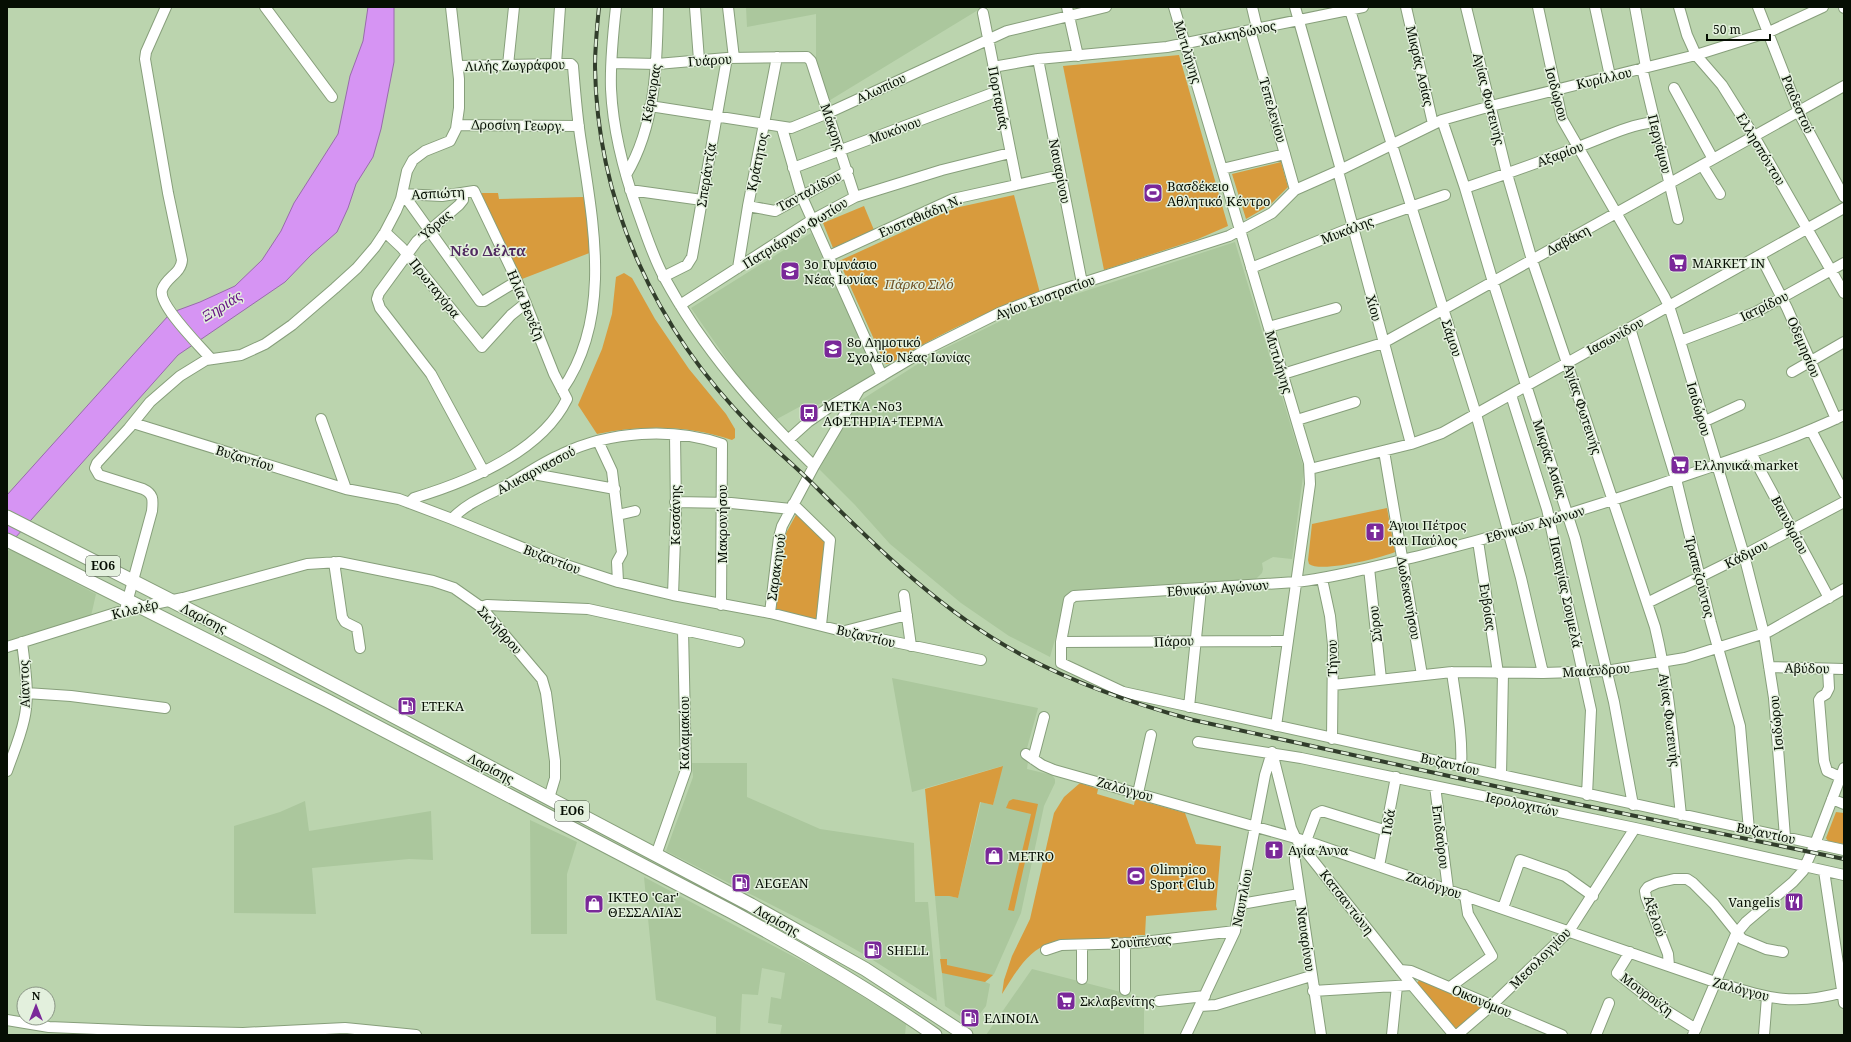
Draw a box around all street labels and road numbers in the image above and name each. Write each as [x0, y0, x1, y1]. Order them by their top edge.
street label: Χαλκηδώνος [1198, 16, 1278, 50]
street label: Μυτιλήνης [1170, 18, 1206, 86]
street label: Μικράς Ασίας [1402, 24, 1438, 108]
street label: Γυάρου [687, 49, 733, 71]
street label: Αγίας Φωτεινής [1469, 51, 1509, 147]
street label: Λιλής Ζωγράφου [465, 55, 565, 75]
street label: Κέρκυρας [637, 62, 665, 124]
street label: Κυρίλλου [1574, 63, 1634, 93]
street label: Πορταριάς [984, 64, 1014, 132]
street label: Ισιδώρου [1541, 65, 1573, 123]
street label: Αλωπίου [853, 69, 909, 107]
street label: Ραιδεστού [1778, 72, 1818, 136]
street label: Τεπελενίου [1255, 75, 1291, 145]
street label: Μάκρης [817, 101, 849, 153]
street label: Ελλησπόντου [1732, 109, 1790, 189]
street label: Μυκόνου [866, 112, 924, 148]
street label: Περγάμου [1644, 112, 1676, 176]
street label: Δροσίνη Γεωργ. [471, 115, 565, 135]
street label: Κράτητος [742, 131, 772, 193]
street label: Ναυαρίνου [1045, 137, 1075, 205]
street label: Αξαρίου [1534, 137, 1586, 171]
street label: Σπεράντζα [692, 141, 720, 208]
street label: Τανταλίδου [774, 167, 844, 215]
street label: Ασπιώτη [411, 183, 465, 203]
street label: Ευσταθιάδη Ν. [876, 190, 964, 242]
street label: Πατριάρχου Φωτίου [739, 193, 851, 273]
street label: Ύδρας [414, 206, 455, 245]
street label: Μυκάλης [1318, 212, 1376, 248]
street label: Δαβάκη [1543, 221, 1593, 259]
street label: Πρωταγόρα [405, 254, 465, 322]
street label: Ηλία Βενέζη [503, 267, 549, 343]
street label: Αγίου Ευστρατίου [992, 271, 1098, 323]
street label: Ιατρίδου [1737, 287, 1791, 325]
street label: Χίου [1362, 293, 1386, 323]
street label: Ιασωνίδου [1583, 313, 1647, 359]
street label: Οδεμησίου [1783, 314, 1825, 380]
street label: Σάμου [1438, 317, 1466, 359]
street label: Μυτιλήνης [1261, 328, 1297, 396]
street label: Αγίας Φωτεινής [1560, 361, 1606, 457]
street label: Ισιδώρου [1683, 380, 1715, 438]
street label: Μικράς Ασίας [1529, 417, 1571, 501]
street label: Βυζαντίου [214, 441, 276, 475]
street label: Αλικαρνασσού [493, 442, 579, 498]
street label: Κεσσάνης [666, 485, 684, 545]
street label: Μακρονήσου [713, 485, 731, 563]
street label: Βαινδιρίου [1767, 493, 1813, 557]
street label: Εθνικών Αγώνων [1483, 501, 1587, 547]
street label: Σαρακηνού [762, 532, 790, 602]
street label: Τραπεζούντος [1681, 534, 1719, 620]
street label: Παναγίας Σουμελά [1545, 535, 1587, 650]
street label: Κάδμου [1721, 535, 1771, 573]
street label: Βυζαντίου [521, 540, 583, 578]
street label: Δωδεκανήσου [1393, 555, 1425, 641]
road number: ΕΟ6 [86, 556, 120, 576]
street label: Εθνικών Αγώνων [1166, 575, 1270, 601]
street label: Ευβοίας [1475, 582, 1501, 632]
street label: Κιλελέρ [110, 595, 160, 623]
street label: Λαρίσης [178, 599, 230, 637]
street label: Σκλήθρου [474, 602, 526, 658]
street label: Σύρου [1364, 605, 1386, 643]
street label: Βυζαντίου [835, 620, 897, 652]
street label: Πάρου [1154, 631, 1194, 651]
street label: Τήνου [1323, 639, 1341, 677]
street label: Μαιάνδρου [1561, 659, 1631, 681]
street label: Αβύδου [1784, 659, 1830, 677]
street label: Αίαντος [14, 660, 34, 708]
street label: Αγίας Φωτεινής [1655, 672, 1685, 768]
street label: Ισιδώρου [1765, 695, 1787, 751]
street label: Καλαμακίου [675, 696, 693, 770]
street label: Λαρίσης [465, 748, 517, 788]
street label: Βυζαντίου [1419, 748, 1481, 780]
street label: Ζαλόγγου [1095, 772, 1155, 806]
street label: Ιερολοχιτών [1484, 787, 1560, 821]
road number: ΕΟ6 [555, 801, 589, 821]
street label: Επιδαύρου [1428, 804, 1454, 870]
street label: Γιδά [1377, 807, 1399, 836]
street label: Βυζαντίου [1735, 818, 1797, 848]
street label: Κατσαντώνη [1316, 866, 1378, 938]
street label: Ναυπλίου [1228, 867, 1256, 929]
street label: Ζαλόγγου [1404, 867, 1464, 903]
street label: Αξελού [1640, 893, 1670, 939]
street label: Λαρίσης [751, 900, 803, 940]
street label: Ναυαρίνου [1293, 905, 1319, 973]
street label: Μεσολογγίου [1505, 923, 1575, 993]
street label: Σουϊπένας [1110, 929, 1172, 953]
street label: Μουρούζη [1617, 968, 1677, 1020]
street label: Ζαλόγγου [1711, 973, 1771, 1005]
street label: Οικονόμου [1449, 980, 1515, 1022]

